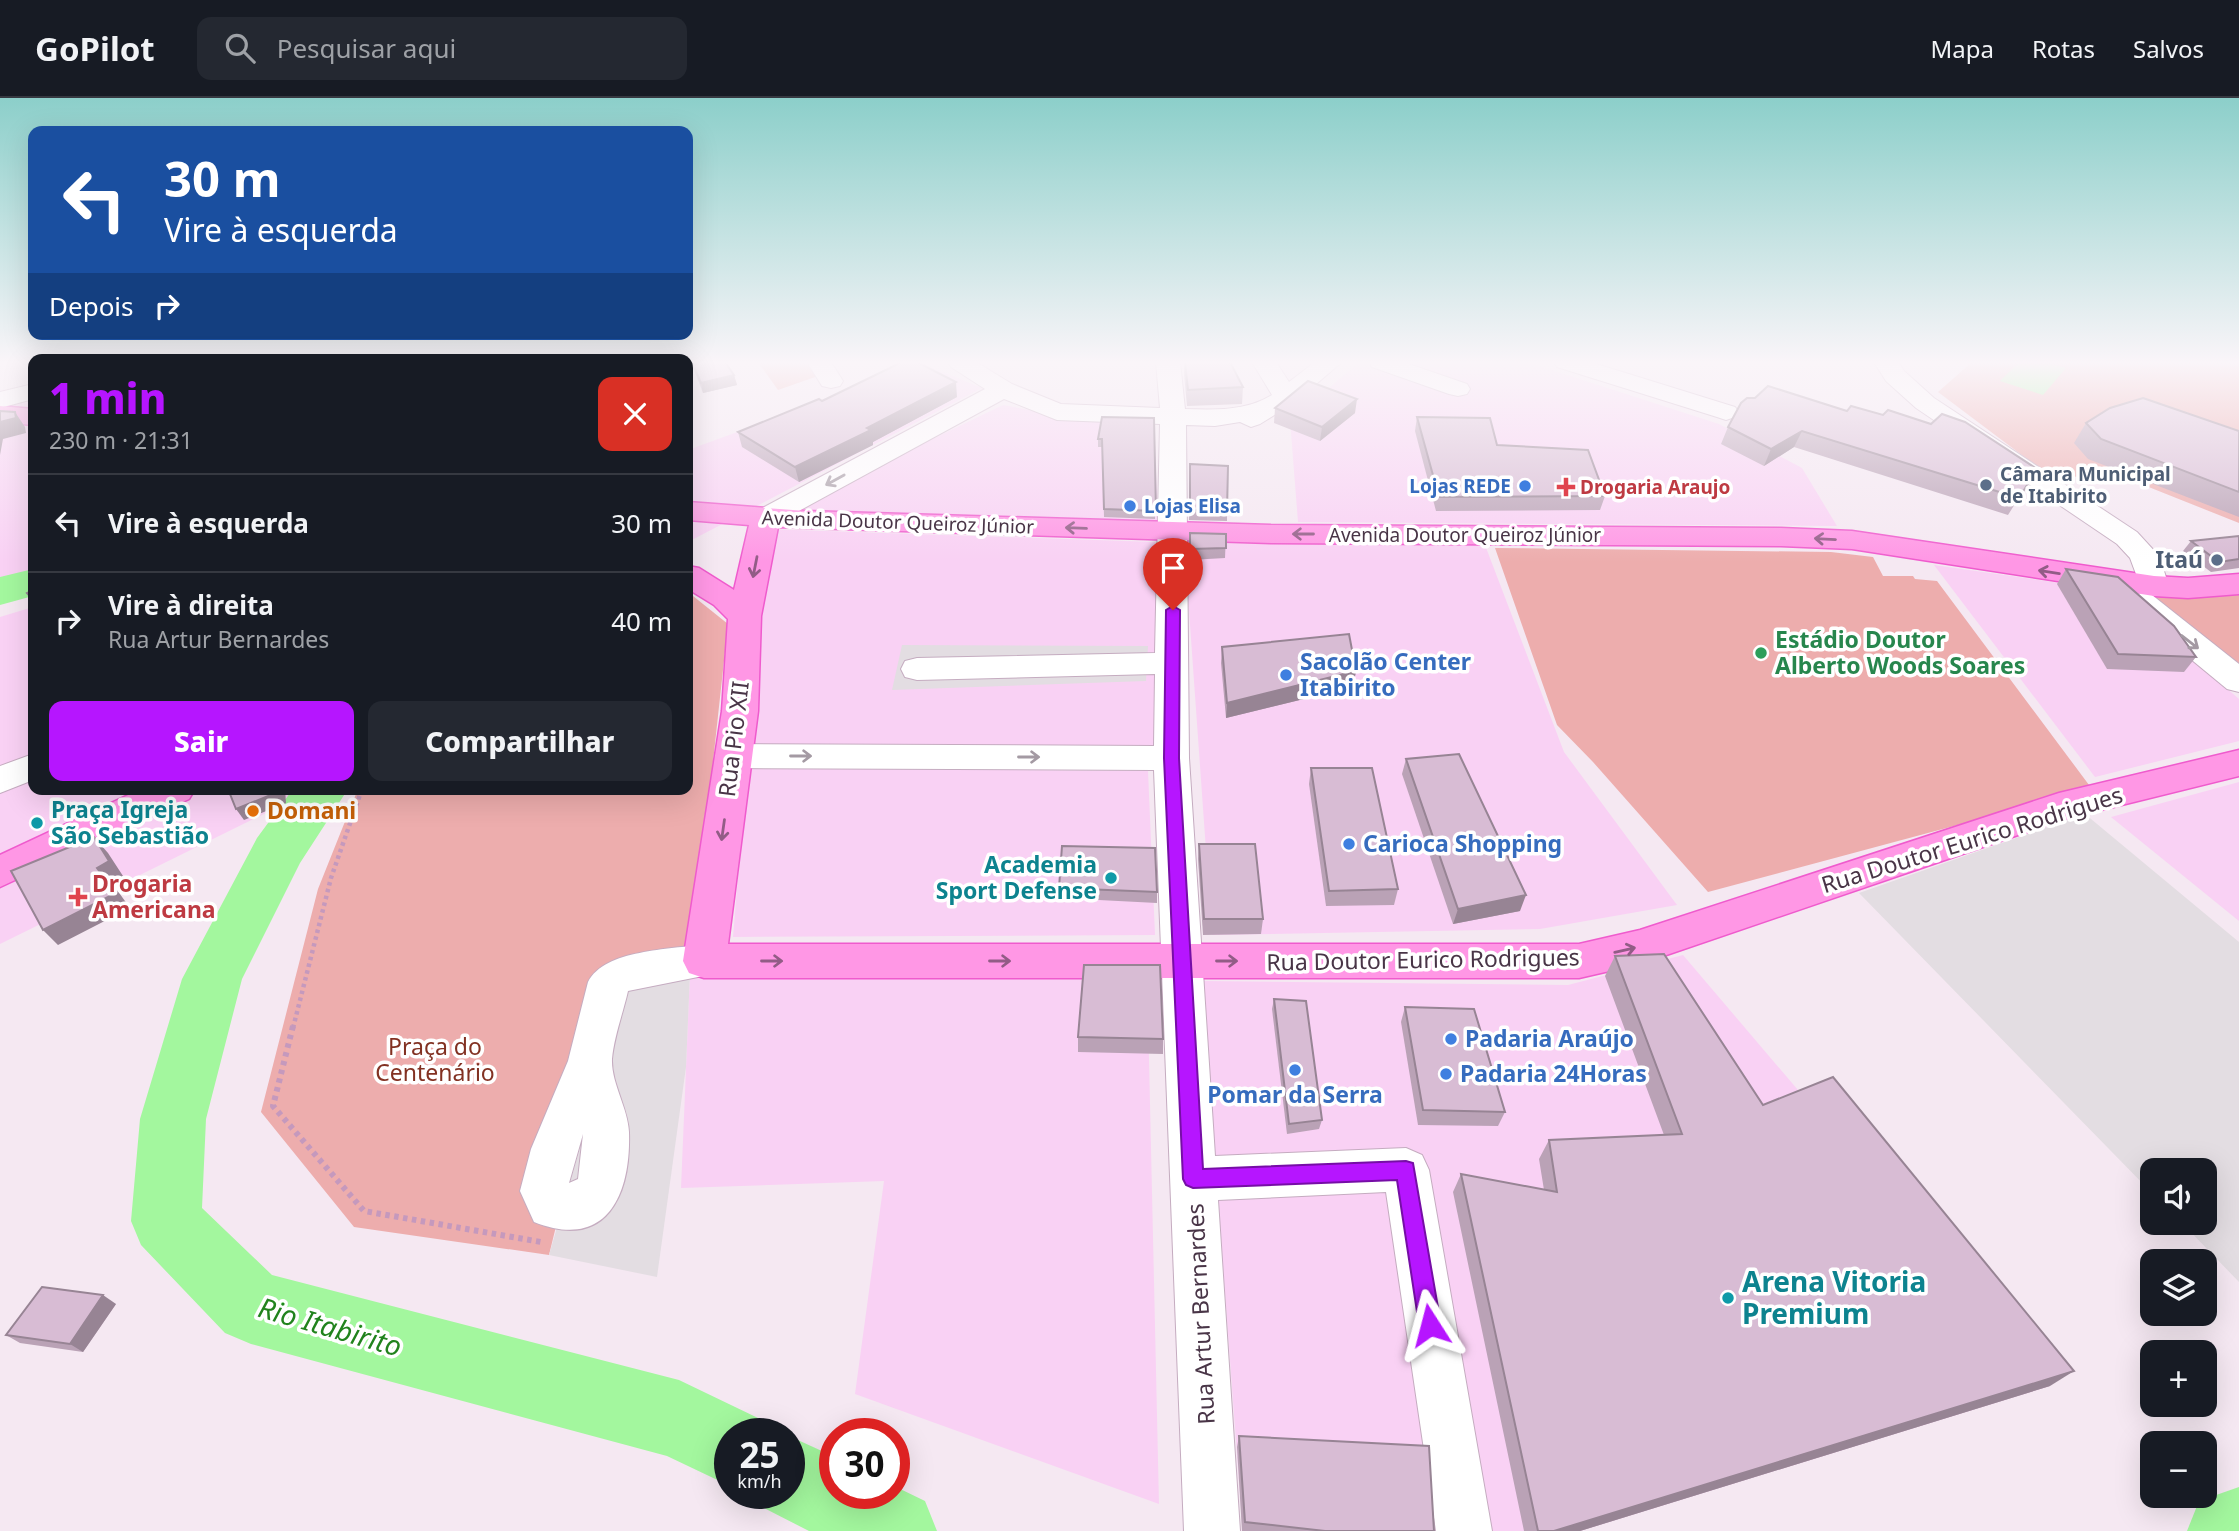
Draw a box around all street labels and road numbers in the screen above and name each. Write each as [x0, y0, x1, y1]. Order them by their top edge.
street label: Avenida Doutor Queiroz Júnior [761, 504, 1035, 540]
street label: Avenida Doutor Queiroz Júnior [1329, 522, 1601, 548]
street label: Rua Pio XII [710, 679, 756, 799]
street label: Rua Doutor Eurico Rodrigues [1817, 778, 2126, 900]
street label: Rua Doutor Eurico Rodrigues [1266, 940, 1580, 978]
street label: Rua Artur Bernardes [1178, 1203, 1222, 1425]

